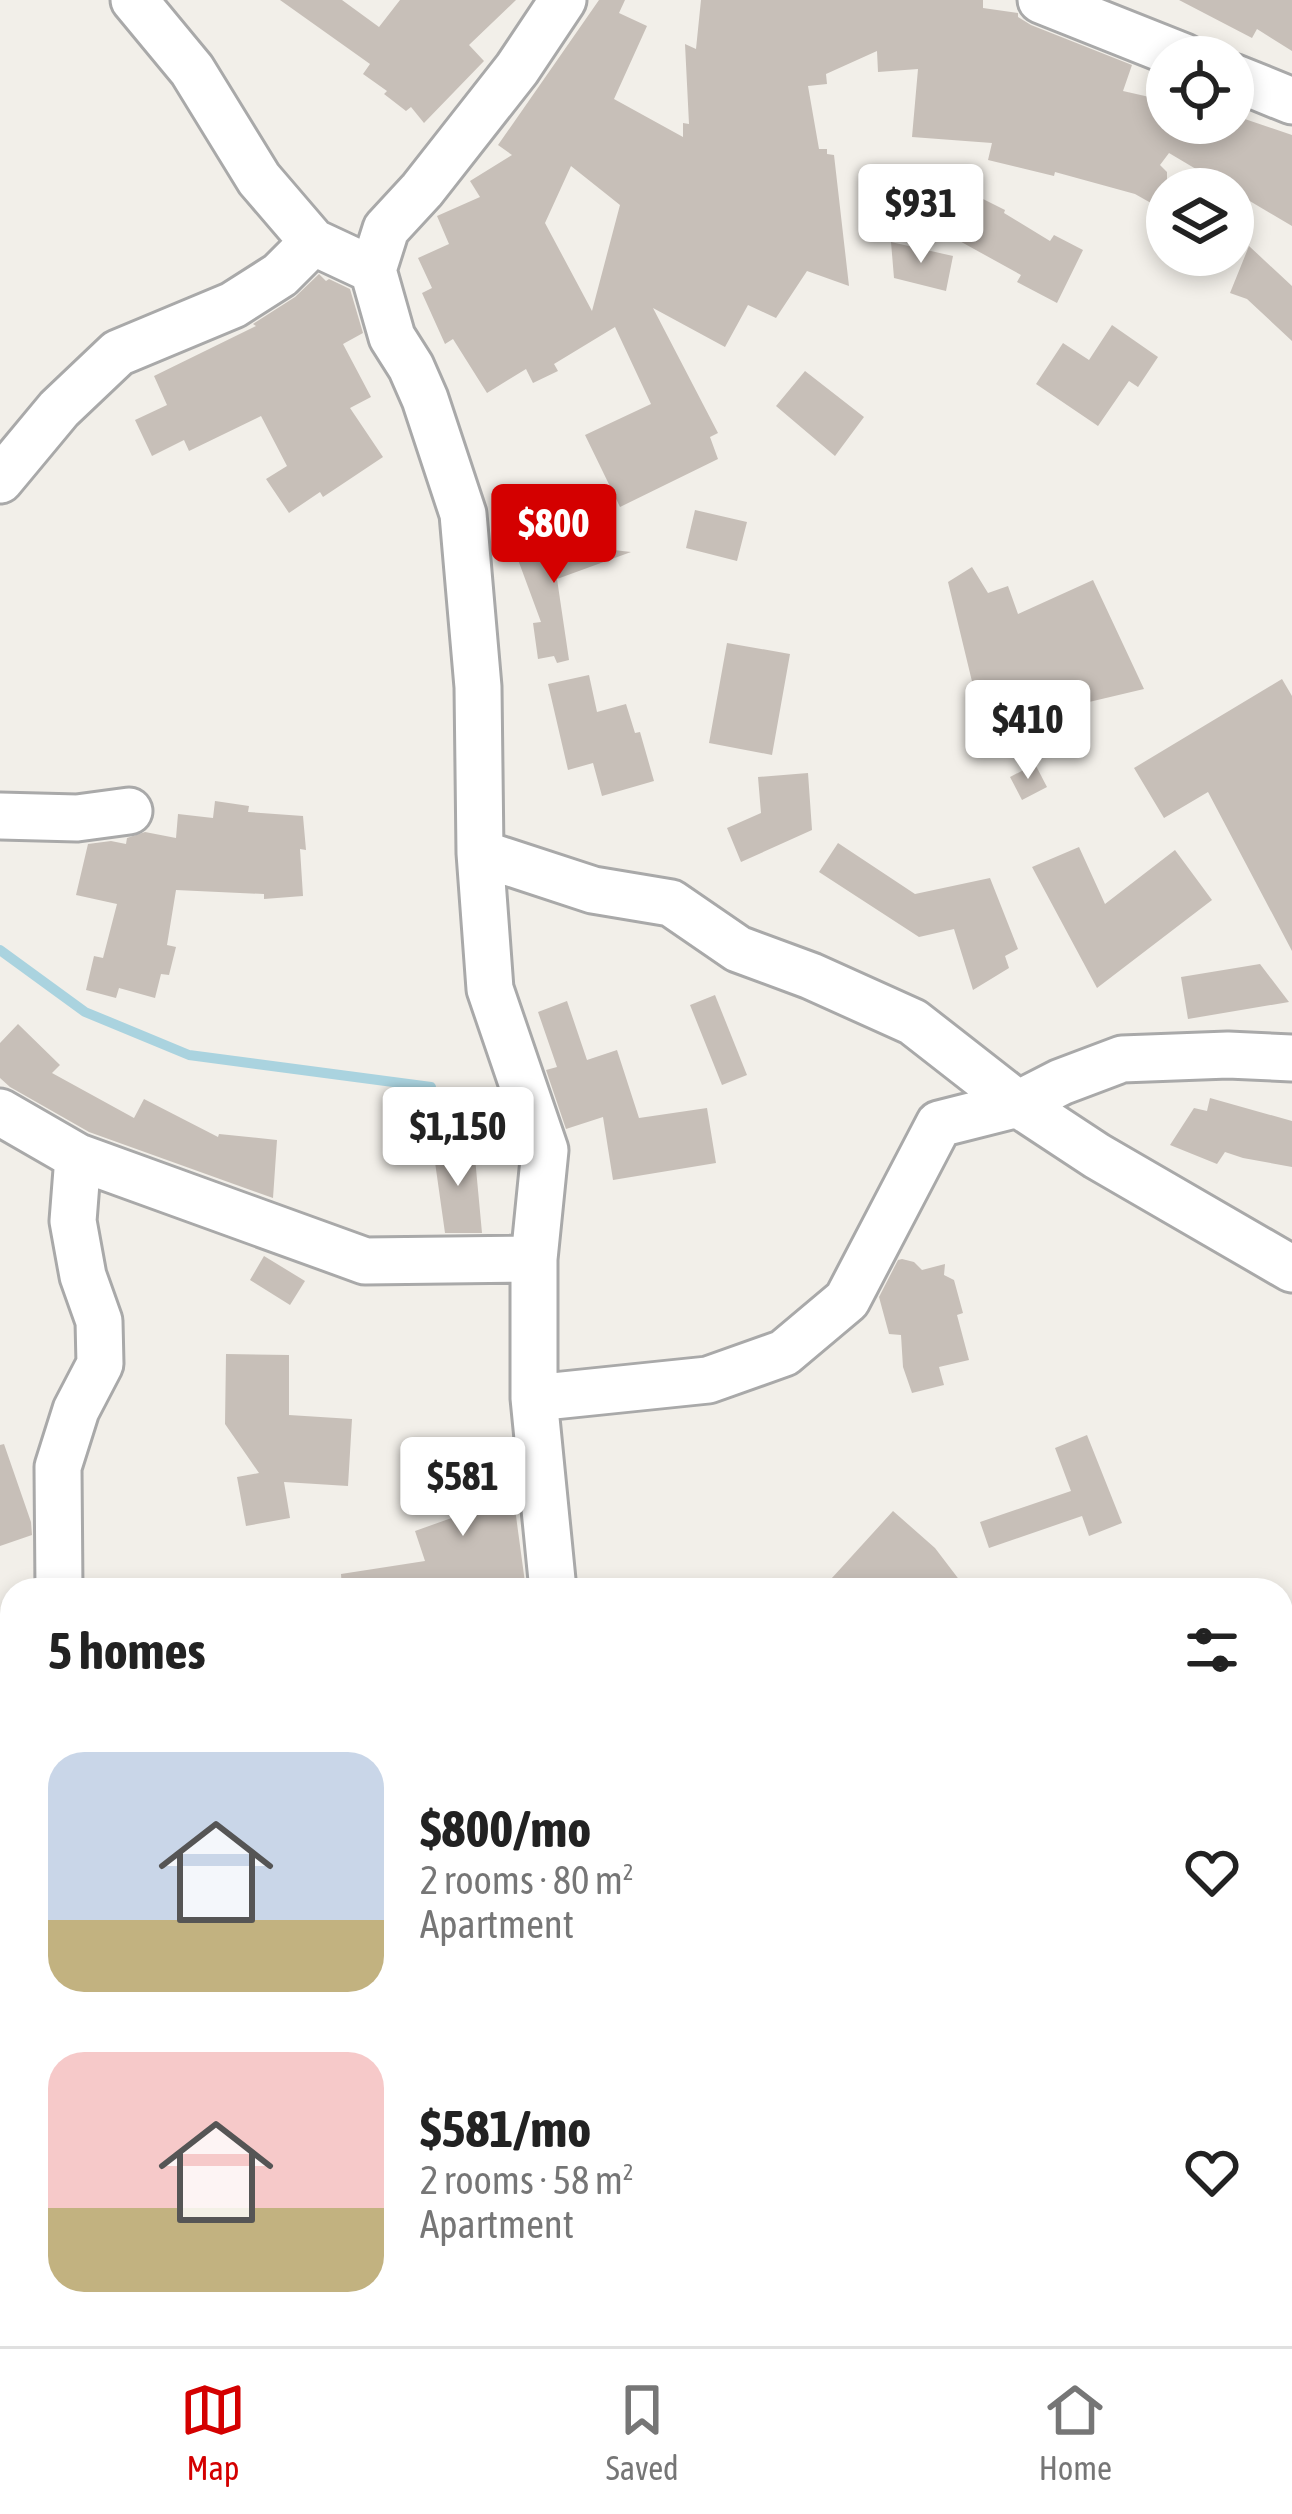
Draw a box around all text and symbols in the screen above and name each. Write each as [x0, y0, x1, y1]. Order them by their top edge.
map controls [1146, 36, 1254, 276]
button: locate [1146, 36, 1254, 144]
pin: $931 [850, 164, 992, 266]
button: layers [1146, 168, 1254, 276]
text: $931 [885, 181, 957, 225]
pin: $800 [483, 484, 625, 586]
text: $800 [518, 501, 590, 545]
pin: $410 [957, 680, 1099, 782]
text: $410 [992, 697, 1064, 741]
pin: $1,150 [360, 1087, 556, 1189]
text: $1,150 [410, 1104, 506, 1148]
pin: $581 [392, 1437, 534, 1539]
text: $581 [427, 1454, 499, 1498]
icon: filters [1179, 1617, 1245, 1683]
text: 5 homes [48, 1621, 206, 1680]
text: $800/mo [420, 1799, 591, 1858]
icon: home [144, 1800, 288, 1944]
icon: heart [1179, 1839, 1245, 1905]
text: 2 rooms · 80 m² [420, 1858, 634, 1902]
text: Apartment [420, 1902, 574, 1946]
text: $581/mo [420, 2099, 591, 2158]
icon: home [144, 2100, 288, 2244]
icon: heart [1179, 2139, 1245, 2205]
text: 2 rooms · 58 m² [420, 2158, 634, 2202]
text: Apartment [420, 2202, 574, 2246]
tab: Map [180, 2377, 246, 2487]
tab: Saved [606, 2377, 679, 2487]
tab: Home [1039, 2377, 1112, 2487]

